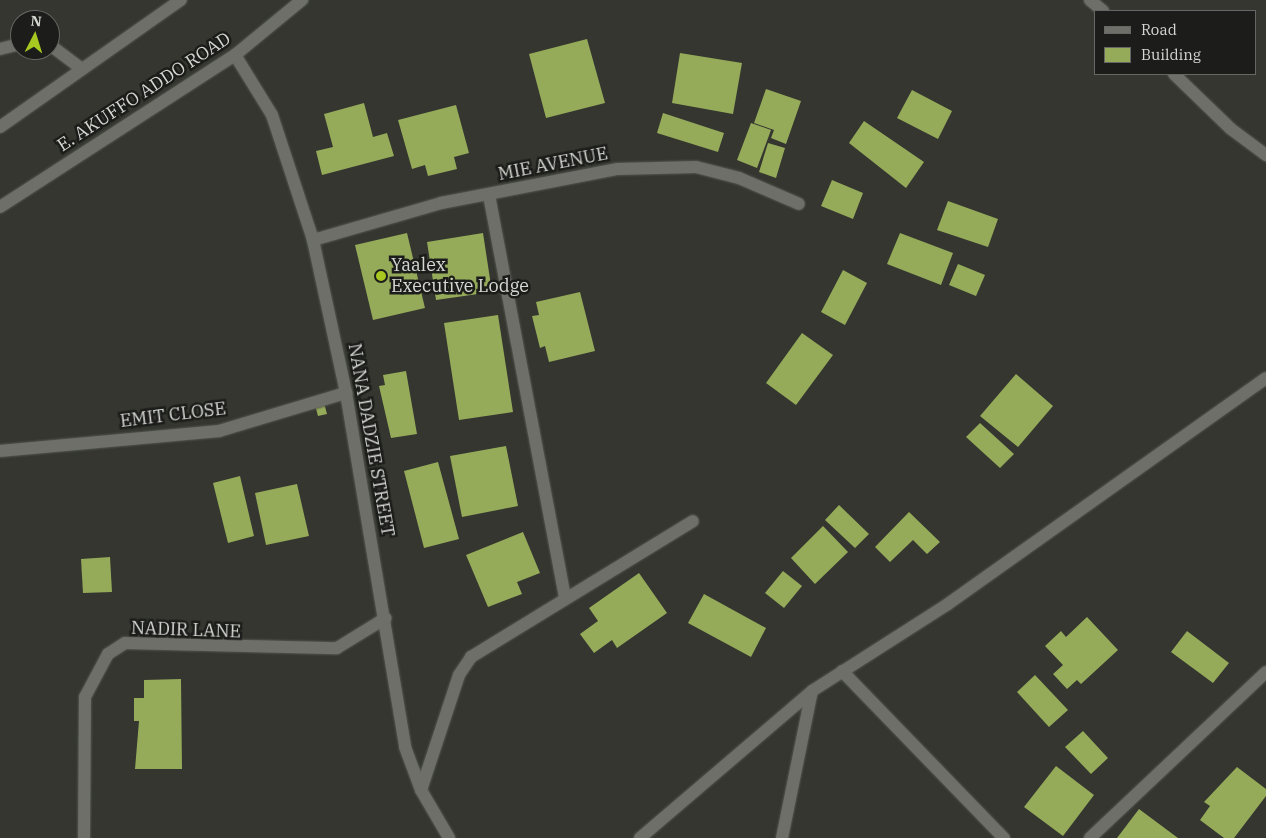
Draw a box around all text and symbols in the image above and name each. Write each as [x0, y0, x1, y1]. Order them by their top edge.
north arrow [10, 10, 60, 60]
legend [1094, 10, 1256, 75]
text: N [30, 12, 43, 31]
text: Road [1141, 20, 1177, 39]
street label: E. AKUFFO ADDO ROAD [53, 28, 235, 156]
text: Building [1141, 45, 1201, 64]
street label: MIE AVENUE [496, 143, 610, 185]
place label: Yaalex Executive Lodge [391, 255, 529, 298]
marker: Yaalex Executive Lodge [375, 270, 387, 282]
street label: NANA DADZIE STREET [343, 342, 399, 538]
street label: EMIT CLOSE [119, 398, 227, 432]
street label: NADIR LANE [131, 617, 241, 643]

